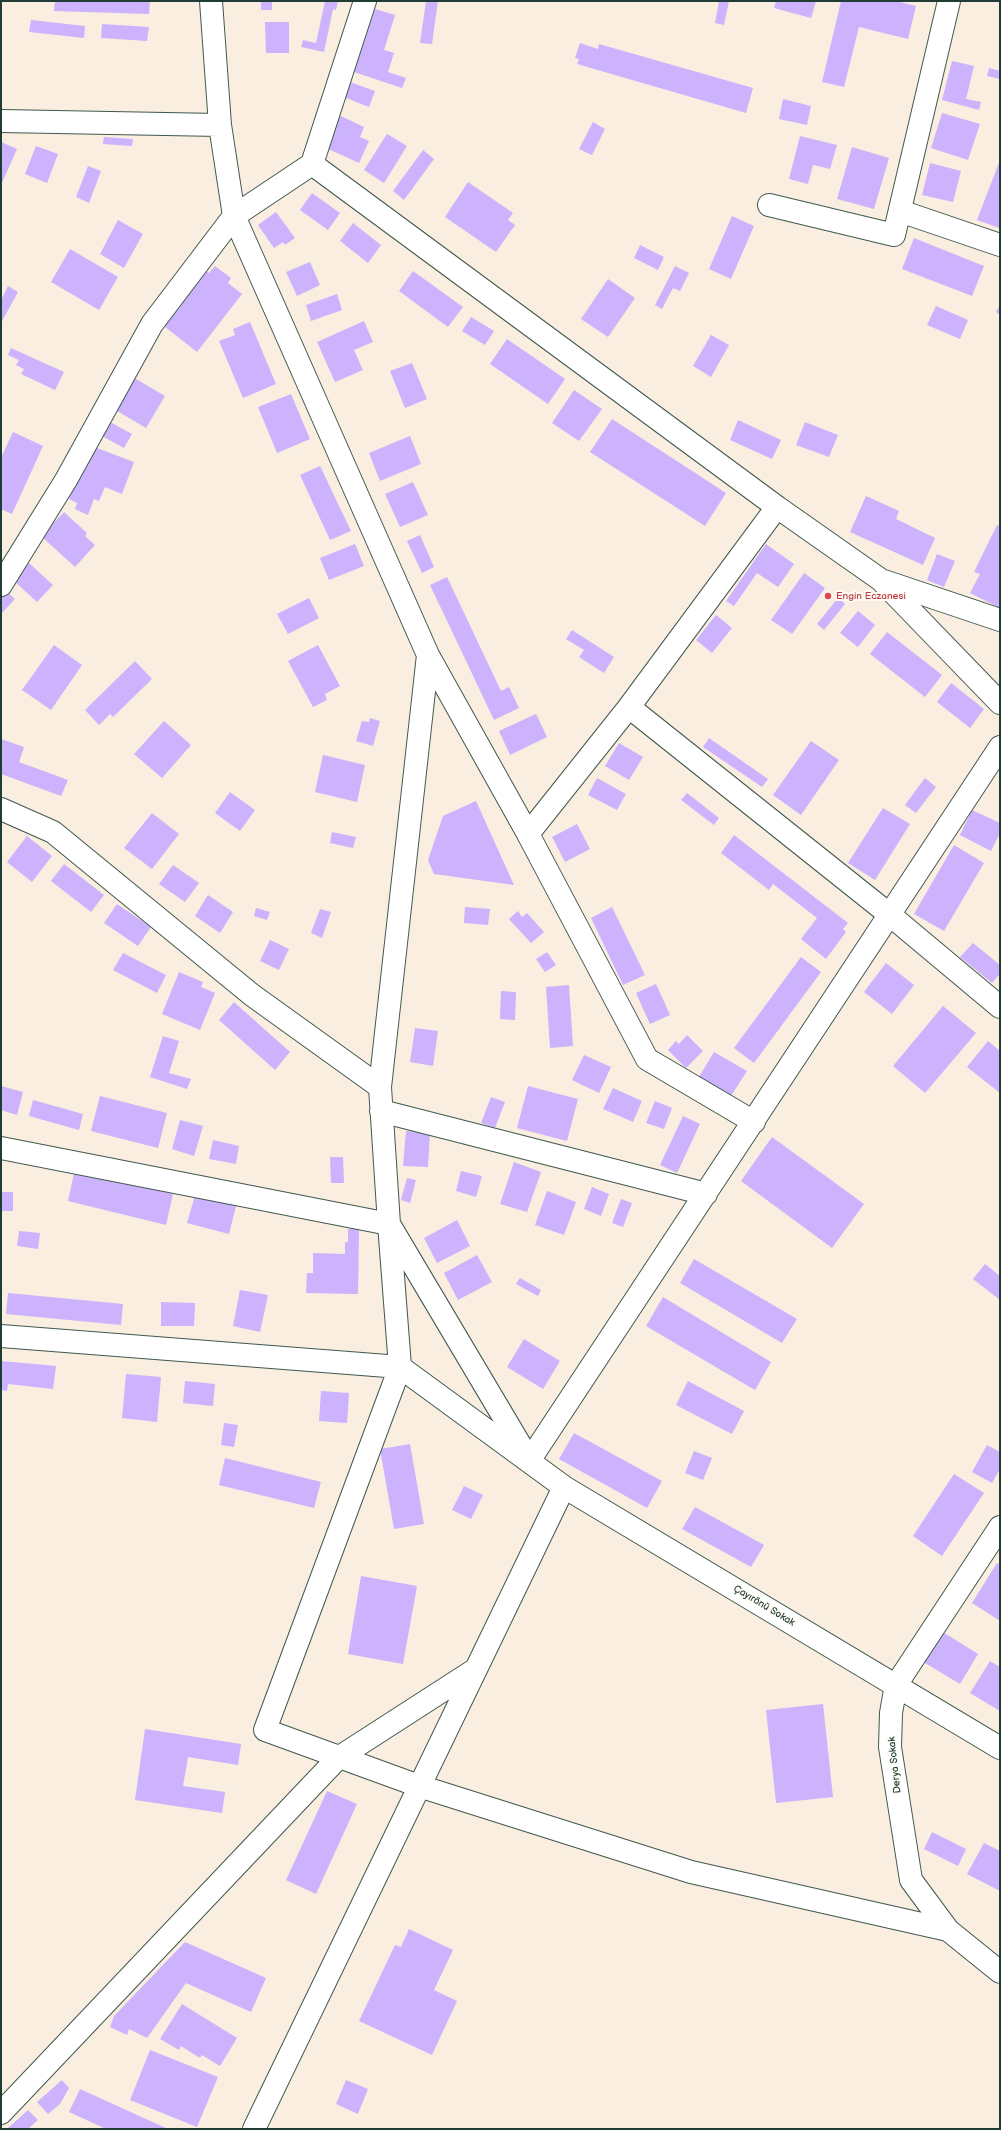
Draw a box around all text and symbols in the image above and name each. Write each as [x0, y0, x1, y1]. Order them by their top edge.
place label: Engin Eczanesi [836, 590, 906, 602]
marker: Engin Eczanesi [823, 591, 833, 601]
street label: Çayırönü Sokak [731, 1583, 797, 1629]
street label: Derya Sokak [886, 1736, 904, 1794]

